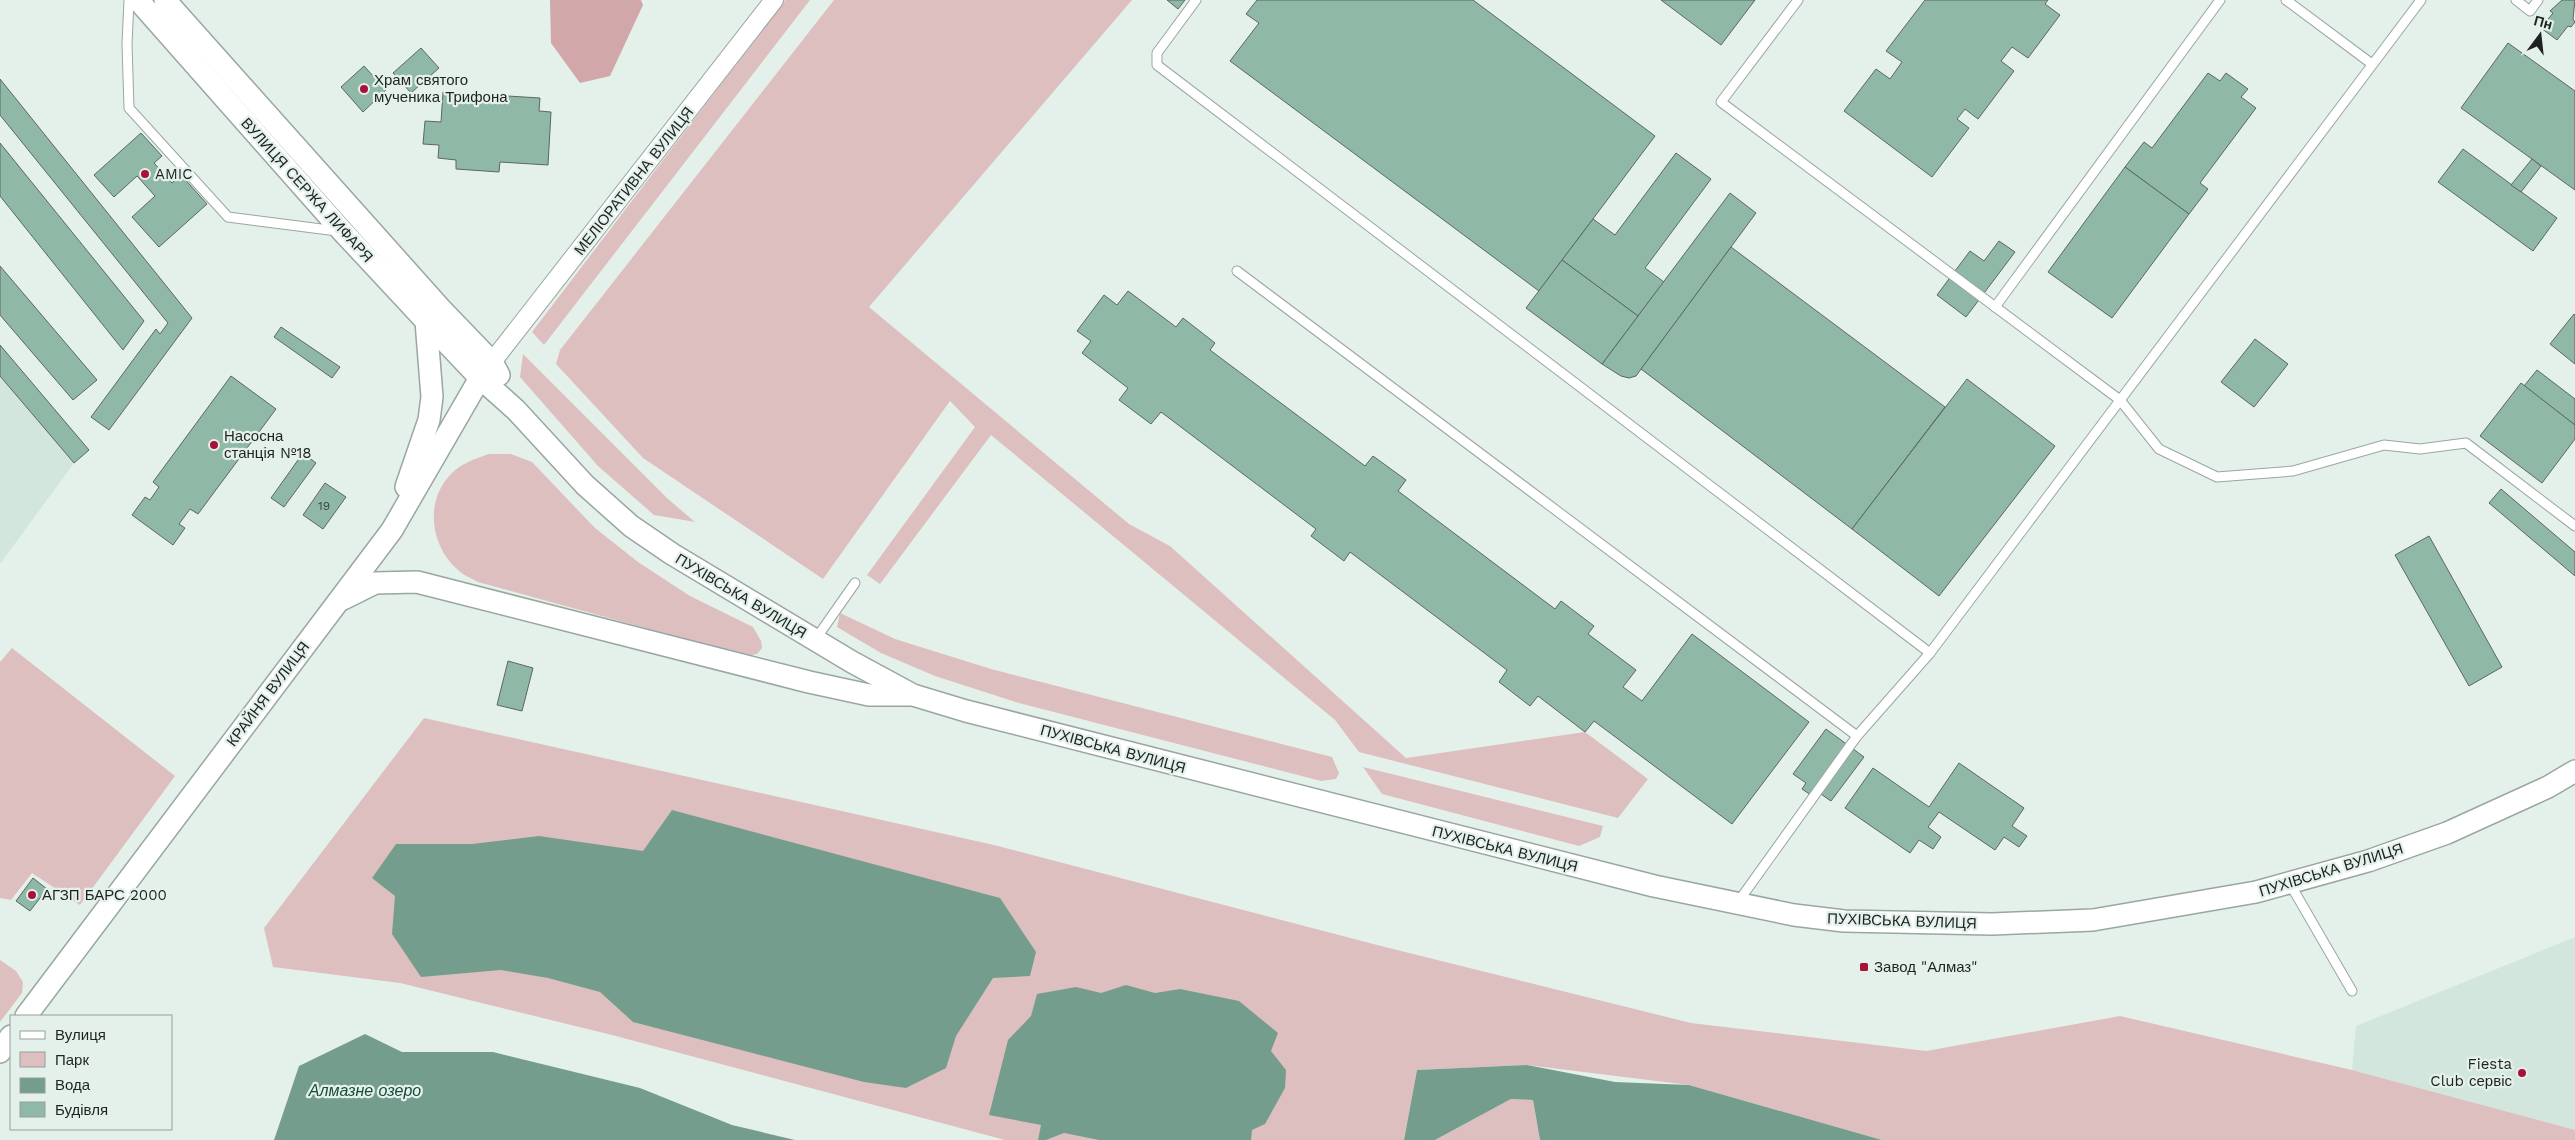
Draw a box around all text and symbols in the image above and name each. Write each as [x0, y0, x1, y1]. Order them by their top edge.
north arrow [2515, 10, 2565, 60]
text: Пн [2532, 12, 2554, 33]
place label: Храм святого мученика Трифона [374, 71, 508, 106]
marker: Храм святого мученика Трифона [358, 83, 370, 95]
street label: МЕЛІОРАТИВНА ВУЛИЦЯ [571, 103, 697, 259]
street label: ВУЛИЦЯ СЕРЖА ЛИФАРЯ [237, 114, 377, 266]
place label: AMIC [155, 165, 192, 183]
marker: AMIC [139, 168, 151, 180]
place label: Насосна станція №18 [224, 427, 312, 462]
marker: Насосна станція №18 [208, 439, 220, 451]
house number: 19 [318, 499, 330, 513]
street label: ПУХІВСЬКА ВУЛИЦЯ [672, 550, 810, 642]
street label: КРАЙНЯ ВУЛИЦЯ [223, 638, 313, 750]
street label: ПУХІВСЬКА ВУЛИЦЯ [1038, 721, 1188, 777]
street label: ПУХІВСЬКА ВУЛИЦЯ [1430, 822, 1580, 876]
street label: ПУХІВСЬКА ВУЛИЦЯ [2257, 840, 2405, 900]
place label: АГЗП БАРС 2000 [42, 886, 167, 904]
marker: АГЗП БАРС 2000 [26, 889, 38, 901]
street label: ПУХІВСЬКА ВУЛИЦЯ [1827, 909, 1977, 933]
place label: Завод "Алмаз" [1874, 958, 1977, 976]
marker: Завод "Алмаз" [1858, 961, 1870, 973]
legend [10, 1015, 172, 1130]
text: Вулиця [55, 1026, 106, 1044]
text: Парк [55, 1051, 89, 1069]
place label: Fiesta Club сервіс [2430, 1055, 2513, 1090]
marker: Fiesta Club сервіс [2516, 1067, 2528, 1079]
text: Вода [55, 1076, 91, 1094]
water label: Алмазне озеро [308, 1081, 421, 1100]
text: Будівля [55, 1101, 108, 1119]

